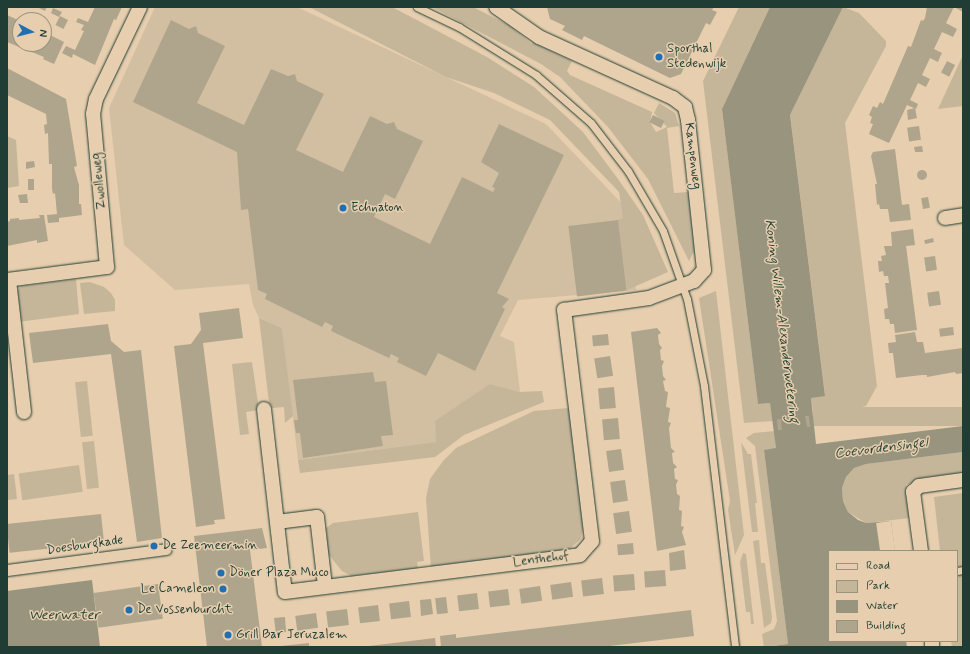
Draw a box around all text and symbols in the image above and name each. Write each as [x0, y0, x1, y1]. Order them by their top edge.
north arrow [12, 12, 52, 52]
text: N [36, 29, 50, 38]
place label: Sporthal Stedenwijk [667, 42, 726, 73]
marker: Sporthal Stedenwijk [654, 52, 664, 62]
street label: Kampenweg [680, 122, 704, 190]
street label: Zwolleweg [89, 152, 111, 210]
place label: Echnaton [351, 200, 404, 216]
marker: Echnaton [338, 203, 348, 213]
water label: Koning Willem-Alexanderwetering [761, 219, 803, 423]
water label: Coevordensingel [833, 434, 929, 462]
street label: Doesburgkade [46, 533, 124, 559]
place label: De Zeemeermin [162, 538, 253, 554]
marker: De Zeemeermin [149, 541, 159, 551]
street label: Lenthehof [512, 549, 570, 571]
legend [828, 550, 958, 642]
text: Road [866, 558, 890, 574]
place label: Döner Plaza Muco [229, 565, 328, 581]
marker: Döner Plaza Muco [216, 568, 226, 578]
text: Park [866, 578, 890, 594]
place label: Le Cameleon [142, 581, 215, 597]
marker: Le Cameleon [218, 584, 228, 594]
text: Water [866, 598, 898, 614]
place label: De Vossenburcht [137, 602, 234, 618]
marker: De Vossenburcht [124, 605, 134, 615]
water label: Weerwater [29, 607, 99, 623]
text: Building [866, 618, 906, 634]
place label: Grill Bar Jeruzalem [236, 627, 346, 643]
marker: Grill Bar Jeruzalem [223, 630, 233, 640]

